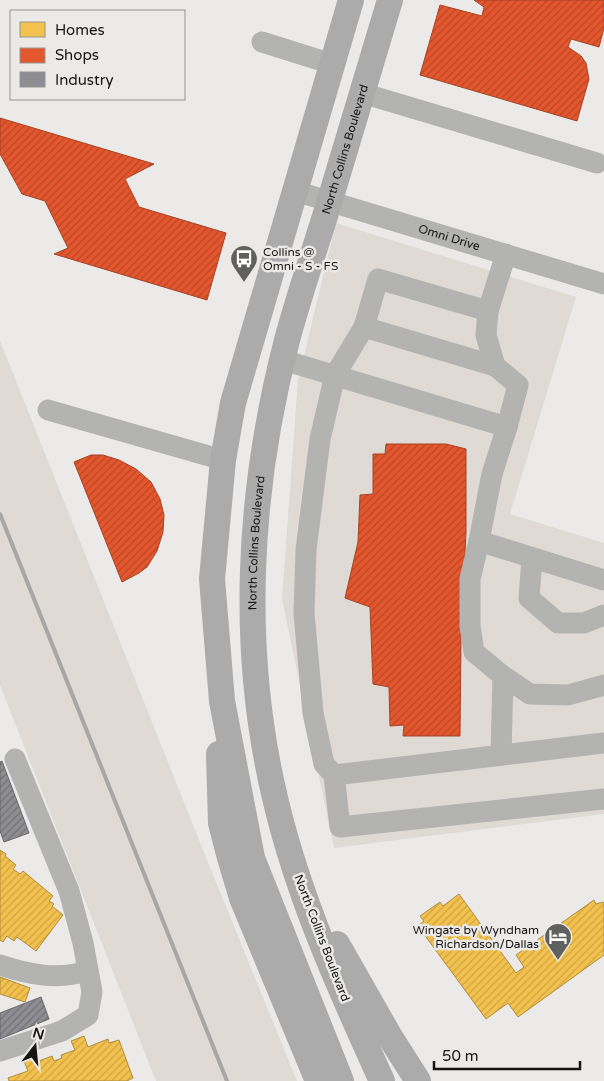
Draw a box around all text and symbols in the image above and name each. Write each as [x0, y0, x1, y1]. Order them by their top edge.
legend [10, 10, 185, 100]
text: Homes [55, 21, 105, 39]
text: Shops [55, 46, 99, 64]
text: Industry [55, 71, 114, 89]
street label: North Collins Boulevard [319, 83, 371, 216]
street label: Omni Drive [417, 222, 482, 253]
bus stop icon: Collins @ Omni - S - FS [229, 244, 259, 283]
place label: Collins @ Omni - S - FS [263, 245, 338, 273]
street label: North Collins Boulevard [245, 475, 268, 610]
street label: North Collins Boulevard [291, 873, 353, 1003]
hotel icon: Wingate by Wyndham Richardson/Dallas [543, 922, 573, 961]
place label: Wingate by Wyndham Richardson/Dallas [413, 923, 539, 951]
north arrow [10, 1021, 60, 1071]
text: N [31, 1024, 46, 1044]
scale bar [434, 1038, 580, 1070]
text: 50 m [442, 1047, 479, 1065]

